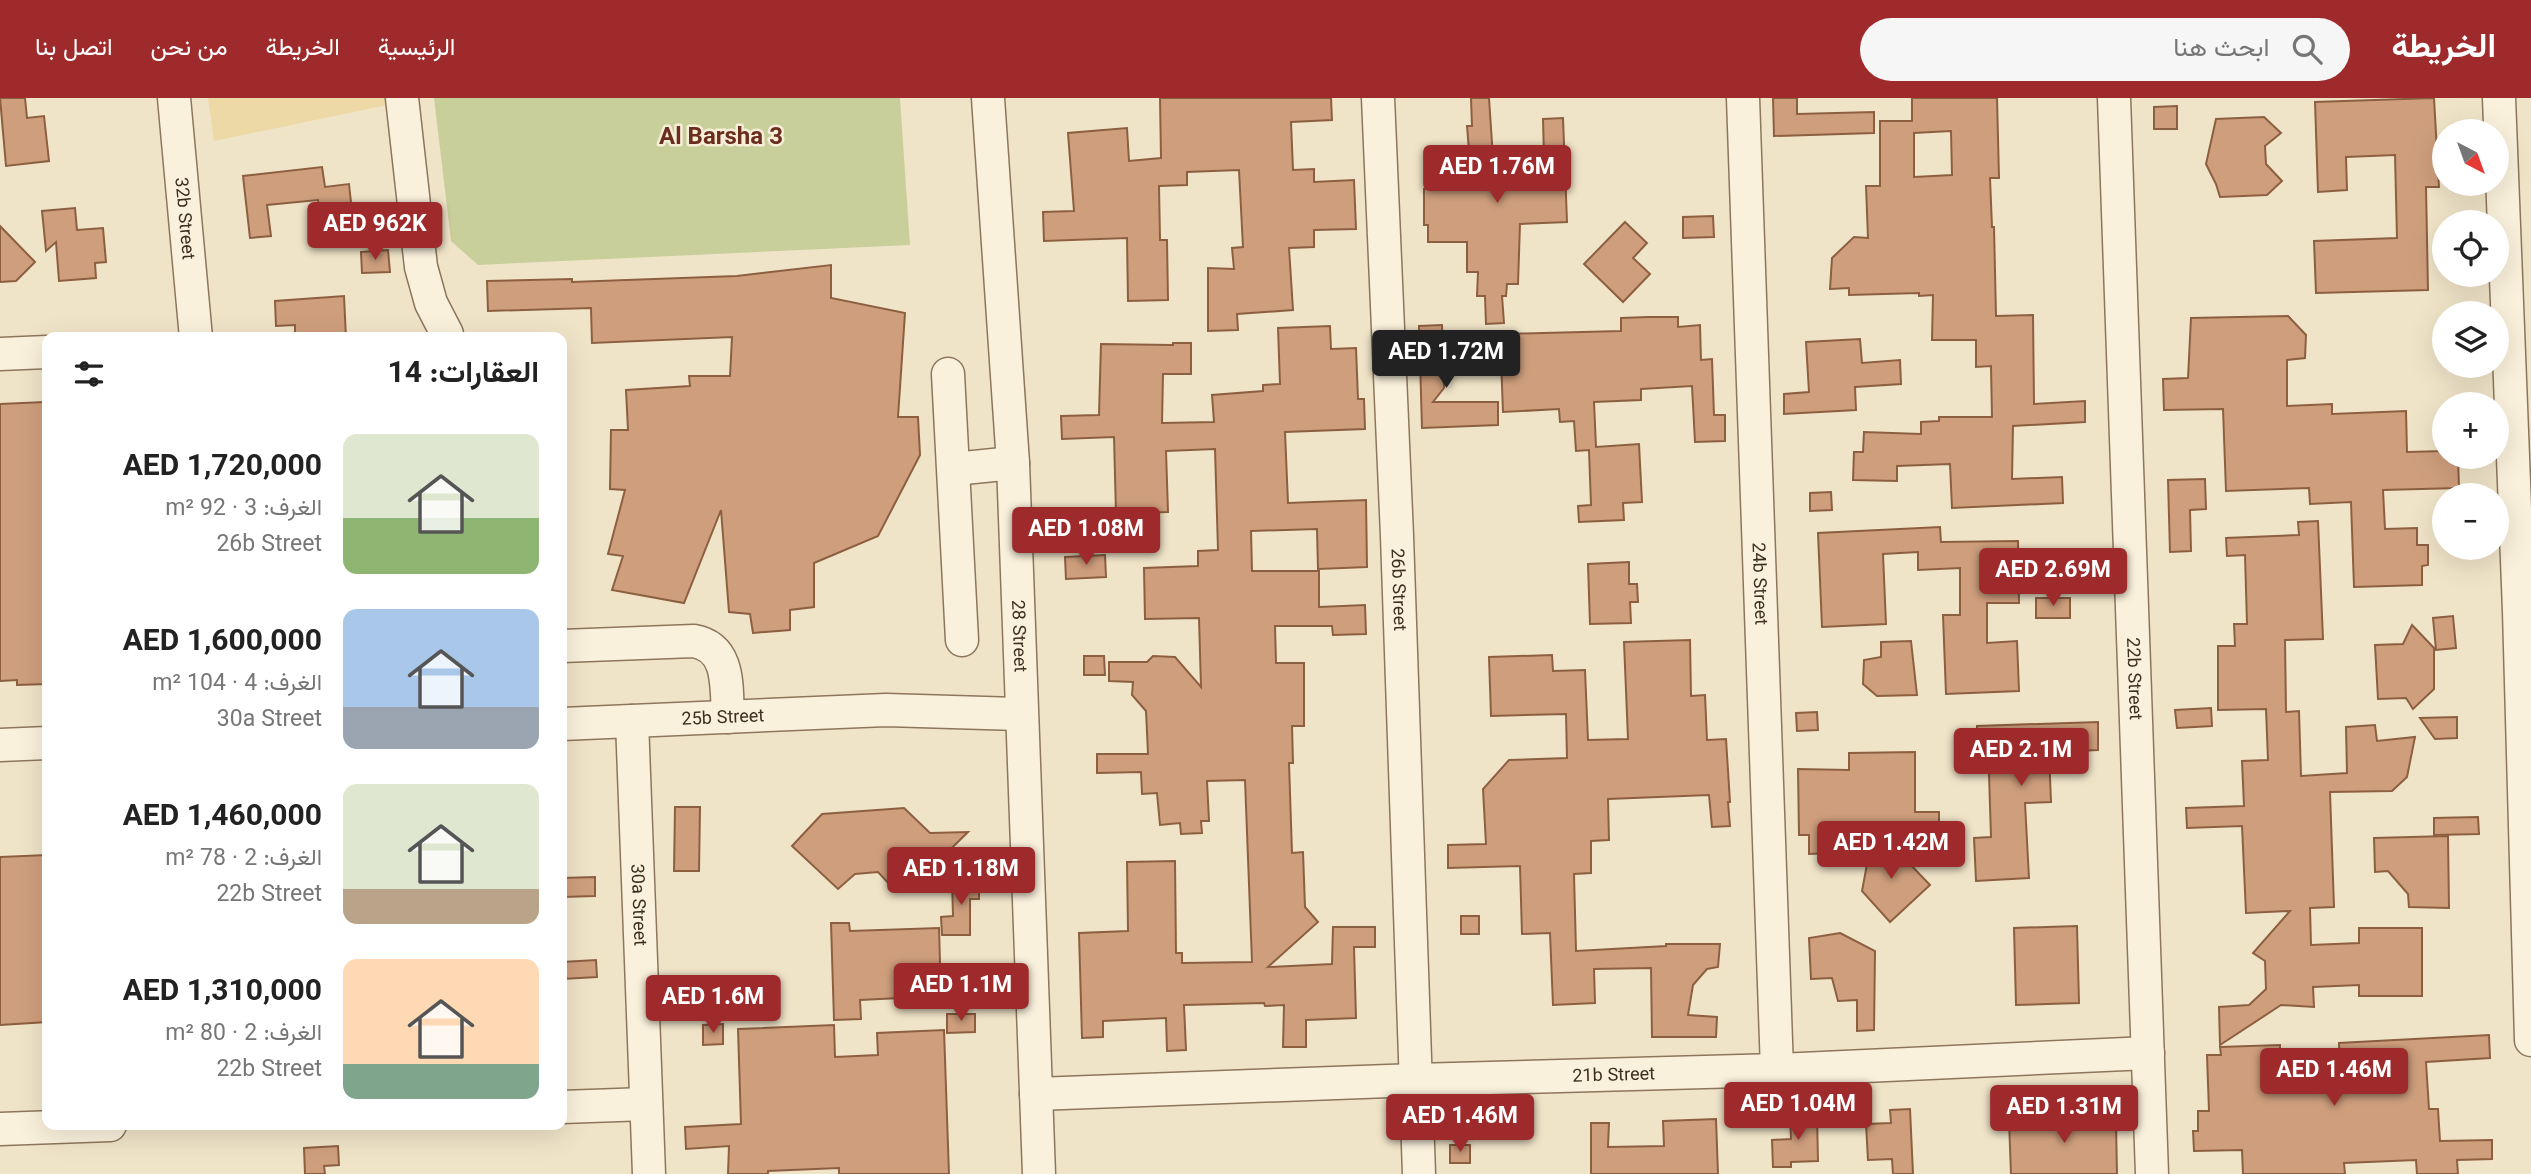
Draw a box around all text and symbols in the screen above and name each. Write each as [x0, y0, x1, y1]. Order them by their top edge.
search box [1860, 18, 2350, 81]
text: الخريطة [2392, 23, 2496, 75]
text: ابحث هنا [2173, 29, 2270, 70]
text: اتصل بنا [35, 30, 113, 68]
text: من نحن [151, 30, 228, 68]
text: الخريطة [266, 30, 340, 68]
text: الرئيسية [378, 30, 455, 68]
icon: search [2288, 30, 2326, 68]
district label: Al Barsha 3 [659, 119, 783, 157]
north arrow [2432, 119, 2510, 196]
map controls [2432, 119, 2509, 560]
pin: AED 1.76M [1417, 146, 1577, 205]
text: AED 1.76M [1439, 150, 1555, 186]
street label: 32b Street [165, 176, 201, 261]
pin: AED 962K [303, 202, 447, 262]
text: AED 962K [323, 207, 427, 243]
button: locate [2432, 210, 2509, 287]
button: layers [2432, 301, 2509, 378]
pin: AED 1.72M [1366, 330, 1526, 390]
text: AED 1.72M [1388, 335, 1504, 371]
text: العقارات: 14 [387, 351, 539, 398]
icon: filters [70, 355, 108, 393]
button: + [2432, 392, 2509, 469]
text: AED 1,720,000 [123, 444, 322, 491]
icon: home [399, 462, 483, 546]
button: − [2432, 483, 2509, 560]
text: الغرف: 3 · 92 m² [165, 491, 322, 527]
pin: AED 1.08M [1006, 508, 1166, 567]
text: AED 1.08M [1028, 512, 1144, 548]
text: 26b Street [216, 527, 322, 563]
street label: 24b Street [1743, 542, 1773, 626]
street label: 26b Street [1381, 548, 1412, 632]
pin: AED 2.69M [1973, 548, 2133, 608]
text: AED 2.69M [1995, 553, 2111, 589]
street label: 28 Street [1002, 599, 1033, 673]
text: AED 1,600,000 [123, 619, 322, 666]
icon: home [399, 637, 483, 721]
street label: 22b Street [2117, 637, 2148, 721]
text: الغرف: 4 · 104 m² [152, 666, 322, 702]
text: 30a Street [217, 702, 322, 738]
street label: 25b Street [681, 703, 765, 735]
pin: AED 2.1M [1949, 728, 2093, 788]
text: AED 2.1M [1970, 733, 2072, 769]
text: AED 1,460,000 [123, 794, 322, 841]
icon: home [399, 812, 483, 896]
pin: AED 1.42M [1811, 822, 1971, 881]
text: AED 1.42M [1833, 826, 1949, 862]
text: الغرف: 2 · 78 m² [165, 841, 322, 877]
pin: AED 1.18M [881, 848, 1041, 907]
text: AED 1.18M [903, 852, 1019, 888]
street label: 30a Street [621, 863, 652, 947]
text: 22b Street [216, 877, 322, 913]
pin: AED 1.1M [889, 964, 1033, 1023]
text: AED 1.1M [910, 968, 1012, 1004]
text: AED 1,310,000 [123, 969, 322, 1016]
pin: AED 1.6M [641, 976, 785, 1035]
text: AED 1.6M [662, 980, 764, 1016]
icon: home [399, 987, 483, 1071]
text: الغرف: 2 · 80 m² [165, 1016, 322, 1052]
pin: AED 1.46M [2254, 1048, 2414, 1108]
text: 22b Street [216, 1052, 322, 1088]
text: AED 1.46M [2276, 1053, 2392, 1089]
street label: 21b Street [1572, 1061, 1656, 1092]
pin: AED 1.04M [1718, 1082, 1878, 1142]
pin: AED 1.31M [1984, 1086, 2144, 1145]
text: AED 1.04M [1740, 1087, 1856, 1123]
text: AED 1.31M [2006, 1090, 2122, 1126]
pin: AED 1.46M [1380, 1094, 1540, 1154]
text: AED 1.46M [1402, 1099, 1518, 1135]

